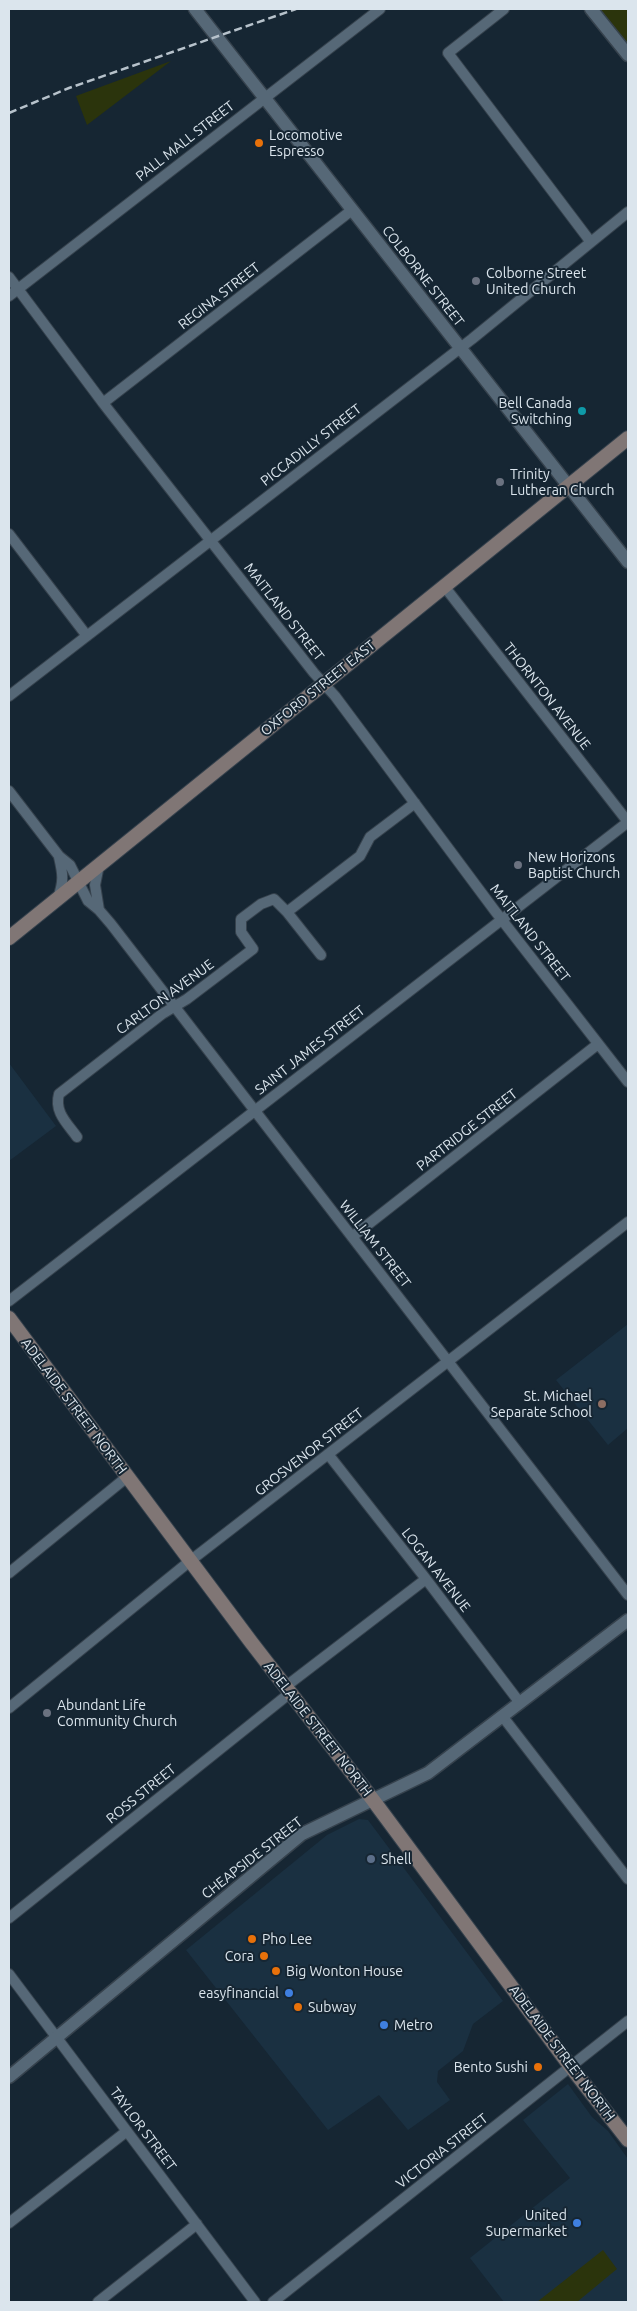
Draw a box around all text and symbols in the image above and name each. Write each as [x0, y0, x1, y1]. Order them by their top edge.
street label: PALL MALL STREET [132, 97, 238, 185]
place label: Locomotive Espresso [269, 127, 343, 160]
marker: Locomotive Espresso [253, 137, 265, 149]
street label: COLBORNE STREET [378, 222, 468, 330]
street label: REGINA STREET [175, 259, 263, 333]
place label: Colborne Street United Church [486, 265, 586, 298]
marker: Colborne Street United Church [470, 275, 482, 287]
place label: Bell Canada Switching [498, 395, 572, 428]
street label: PICCADILLY STREET [257, 400, 365, 490]
marker: Bell Canada Switching [576, 405, 588, 417]
place label: Trinity Lutheran Church [510, 466, 614, 498]
marker: Trinity Lutheran Church [494, 476, 506, 488]
street label: MAITLAND STREET [241, 560, 327, 664]
street label: OXFORD STREET EAST [257, 637, 379, 739]
street label: THORNTON AVENUE [500, 639, 594, 753]
place label: New Horizons Baptist Church [528, 849, 620, 882]
marker: New Horizons Baptist Church [512, 859, 524, 871]
street label: MAITLAND STREET [487, 881, 573, 985]
street label: CARLTON AVENUE [113, 956, 217, 1038]
street label: SAINT JAMES STREET [252, 1002, 368, 1098]
street label: PARTRIDGE STREET [413, 1085, 521, 1175]
street label: WILLIAM STREET [336, 1197, 414, 1291]
street label: ADELAIDE STREET NORTH [17, 1335, 131, 1477]
place label: St. Michael Separate School [491, 1388, 592, 1420]
marker: St. Michael Separate School [596, 1398, 608, 1410]
street label: GROSVENOR STREET [251, 1404, 367, 1500]
street label: LOGAN AVENUE [398, 1525, 474, 1615]
street label: ADELAIDE STREET NORTH [260, 1659, 376, 1799]
place label: Abundant Life Community Church [57, 1697, 177, 1730]
marker: Abundant Life Community Church [41, 1707, 53, 1719]
street label: ROSS STREET [103, 1761, 179, 1827]
street label: CHEAPSIDE STREET [198, 1813, 306, 1903]
place label: Shell [381, 1851, 411, 1867]
marker: Shell [365, 1853, 377, 1865]
place label: Pho Lee [262, 1931, 312, 1947]
marker: Pho Lee [246, 1933, 258, 1945]
place label: Cora [225, 1948, 254, 1964]
marker: Cora [258, 1950, 270, 1962]
place label: Big Wonton House [286, 1963, 403, 1979]
marker: Big Wonton House [270, 1965, 282, 1977]
street label: ADELAIDE STREET NORTH [505, 1982, 619, 2124]
place label: easyfinancial [199, 1985, 279, 2001]
marker: easyfinancial [283, 1987, 295, 1999]
place label: Subway [308, 1999, 356, 2015]
marker: Subway [292, 2001, 304, 2013]
place label: Metro [394, 2017, 433, 2033]
marker: Metro [378, 2019, 390, 2031]
place label: Bento Sushi [454, 2059, 528, 2075]
marker: Bento Sushi [532, 2061, 544, 2073]
street label: TAYLOR STREET [106, 2084, 180, 2174]
street label: VICTORIA STREET [393, 2110, 491, 2192]
place label: United Supermarket [486, 2207, 567, 2240]
marker: United Supermarket [571, 2217, 583, 2229]

